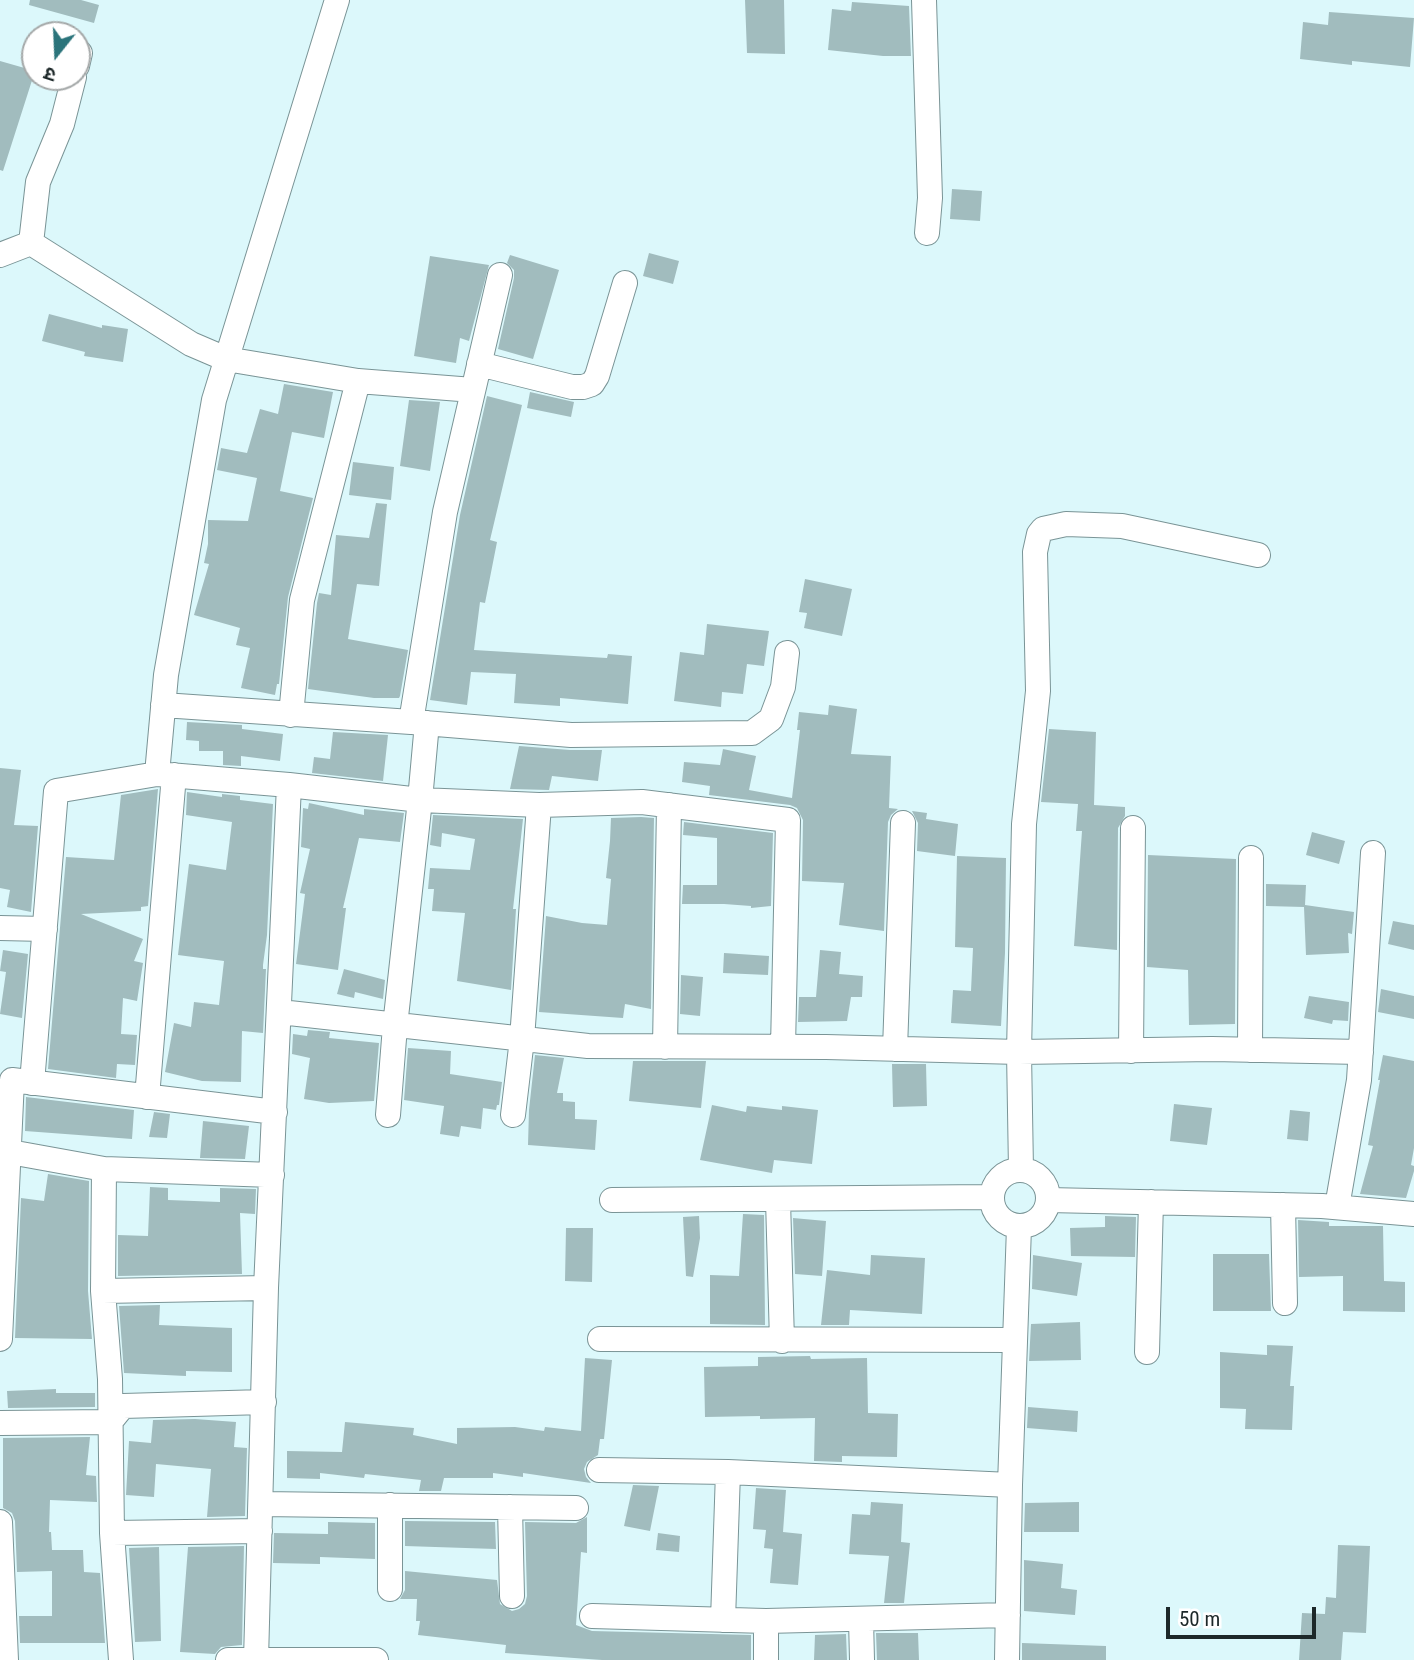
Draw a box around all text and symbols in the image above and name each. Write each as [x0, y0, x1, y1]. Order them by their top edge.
north arrow [21, 21, 91, 91]
text: उ [41, 62, 59, 87]
scale bar [1169, 1594, 1320, 1638]
text: 50 m [1179, 1607, 1220, 1631]

